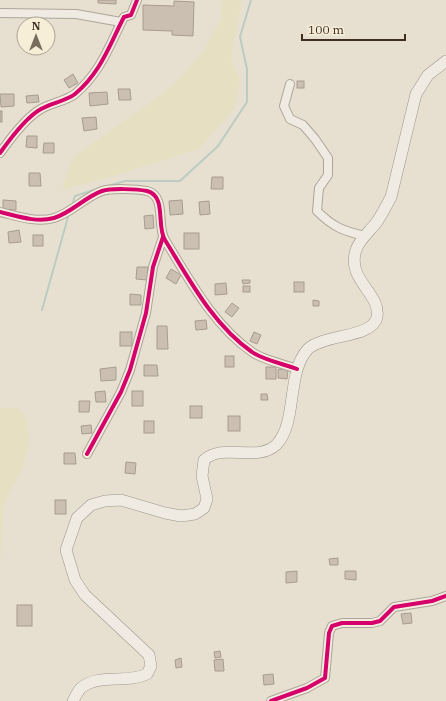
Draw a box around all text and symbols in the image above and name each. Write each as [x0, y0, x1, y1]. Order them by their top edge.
north arrow [16, 16, 56, 56]
scale bar [302, 16, 405, 42]
text: N [32, 19, 41, 33]
text: 100 m [308, 22, 344, 37]

